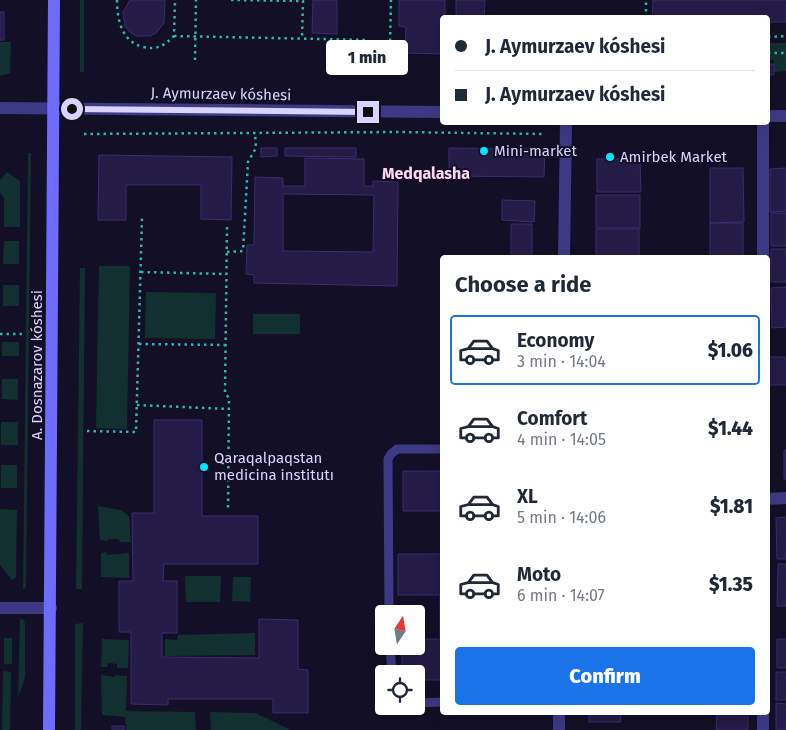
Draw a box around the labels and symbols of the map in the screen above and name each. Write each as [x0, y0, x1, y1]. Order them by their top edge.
callout: 1 min [327, 39, 409, 74]
street label: J. Aymurzaev kóshesi [150, 84, 292, 104]
route start [61, 98, 83, 120]
route end [357, 101, 379, 123]
place label: Mini-market [494, 142, 577, 160]
marker: Mini-market [478, 145, 490, 157]
place label: Amirbek Market [620, 148, 728, 166]
marker: Amirbek Market [604, 151, 616, 163]
district label: Medqalasha [382, 164, 470, 183]
street label: A. Dosnazarov kóshesi [28, 290, 46, 440]
place label: Qaraqalpaqstan medicina institutı [214, 449, 334, 484]
marker: Qaraqalpaqstan medicina institutı [198, 461, 210, 473]
north arrow [375, 605, 425, 655]

